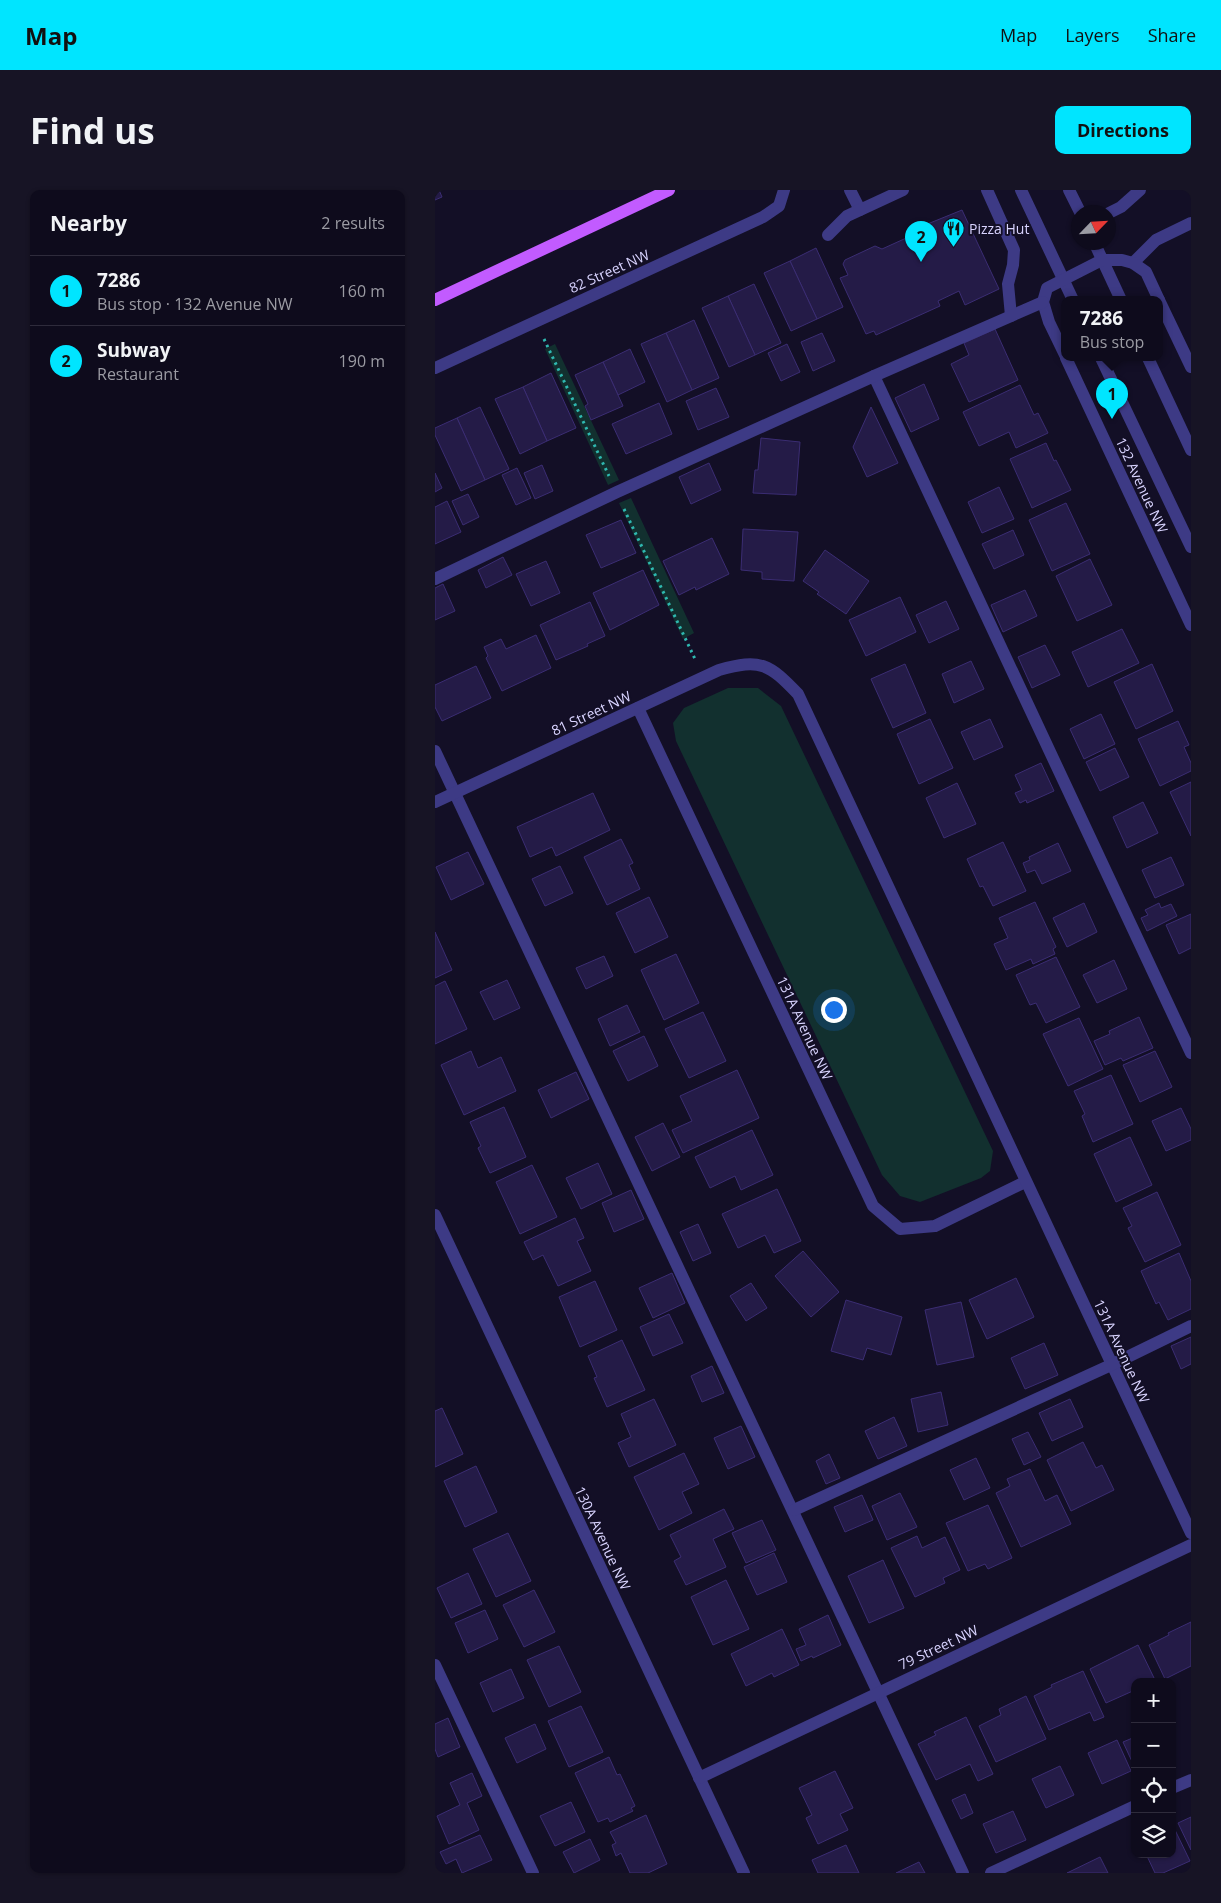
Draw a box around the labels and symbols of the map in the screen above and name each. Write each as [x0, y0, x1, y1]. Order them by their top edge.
north arrow [1071, 205, 1116, 250]
restaurant icon: Pizza Hut [941, 216, 965, 247]
place label: Pizza Hut [969, 219, 1029, 238]
pin: 2 [905, 221, 937, 262]
street label: 82 Street NW [566, 245, 652, 297]
pin: 1 [1096, 378, 1128, 419]
street label: 132 Avenue NW [1112, 434, 1173, 536]
street label: 81 Street NW [548, 686, 634, 740]
street label: 131A Avenue NW [773, 973, 837, 1083]
your location [821, 997, 847, 1023]
street label: 131A Avenue NW [1090, 1296, 1154, 1406]
street label: 130A Avenue NW [571, 1483, 635, 1593]
street label: 79 Street NW [895, 1620, 981, 1674]

